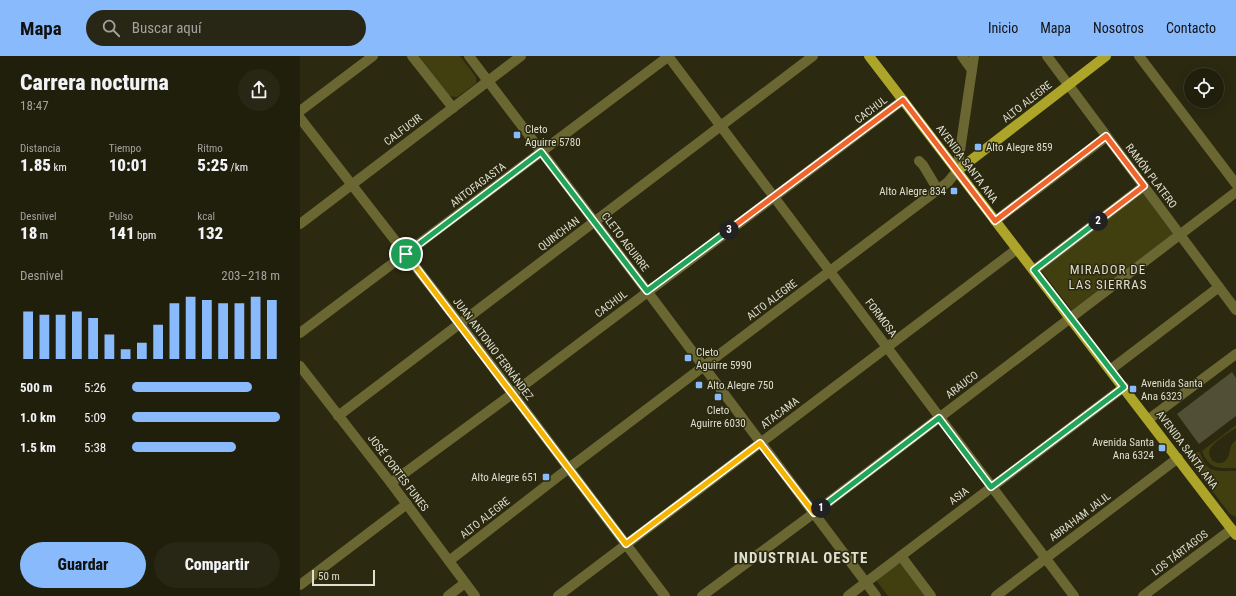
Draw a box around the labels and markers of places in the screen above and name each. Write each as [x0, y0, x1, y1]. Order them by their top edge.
place label: Cleto Aguirre 5780 [525, 123, 581, 149]
marker: Cleto Aguirre 5780 [512, 130, 522, 140]
place label: Alto Alegre 859 [986, 141, 1053, 154]
marker: Alto Alegre 859 [973, 142, 983, 152]
place label: Alto Alegre 834 [879, 185, 947, 198]
marker: Alto Alegre 834 [949, 186, 959, 196]
pin: 2 [1088, 211, 1108, 231]
pin: 3 [719, 220, 739, 240]
pin [389, 237, 423, 271]
place label: Cleto Aguirre 5990 [696, 346, 752, 372]
marker: Cleto Aguirre 5990 [683, 353, 693, 363]
place label: Avenida Santa Ana 6323 [1141, 377, 1203, 403]
place label: Alto Alegre 750 [707, 379, 774, 392]
marker: Alto Alegre 750 [694, 380, 704, 390]
marker: Avenida Santa Ana 6323 [1128, 384, 1138, 394]
marker: Cleto Aguirre 6030 [713, 392, 723, 402]
place label: Cleto Aguirre 6030 [690, 404, 746, 430]
place label: Avenida Santa Ana 6324 [1092, 436, 1155, 462]
marker: Avenida Santa Ana 6324 [1157, 443, 1167, 453]
place label: Alto Alegre 651 [471, 471, 538, 484]
marker: Alto Alegre 651 [541, 472, 551, 482]
pin: 1 [811, 498, 831, 518]

